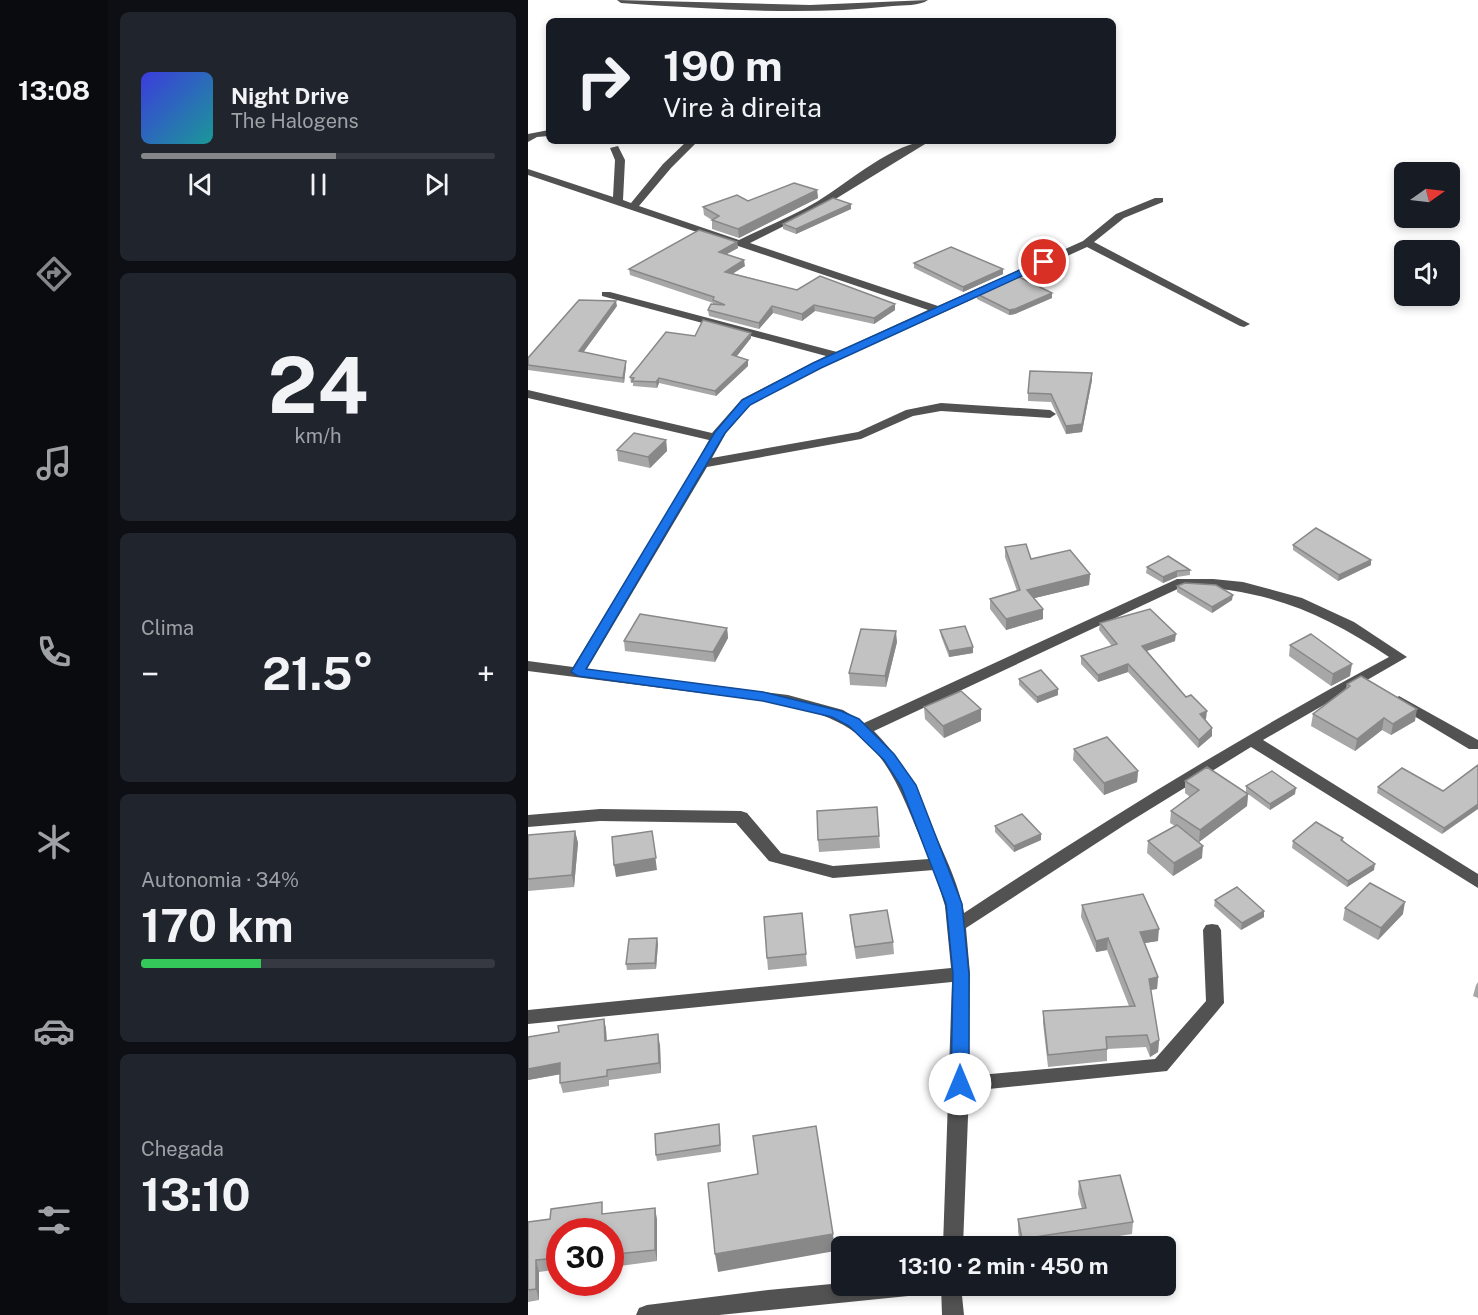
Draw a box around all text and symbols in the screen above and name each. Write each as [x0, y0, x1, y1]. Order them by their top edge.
text: 190 m [663, 41, 783, 90]
icon: right [564, 42, 642, 120]
text: 13:08 [18, 74, 90, 106]
text: Night Drive [231, 83, 349, 109]
text: Vire à direita [663, 91, 822, 123]
text: The Halogens [231, 109, 359, 133]
north arrow [1394, 162, 1460, 228]
map controls [1394, 162, 1460, 306]
icon: previous [184, 168, 217, 201]
icon: pause [302, 168, 335, 201]
icon: next [420, 168, 453, 201]
pin [1018, 236, 1069, 287]
button: sound [1394, 240, 1460, 306]
icon: arrive [1027, 245, 1060, 278]
icon: directions [33, 253, 75, 295]
text: 24 [268, 339, 368, 431]
text: km/h [294, 424, 342, 448]
icon: music [33, 442, 75, 484]
text: Clima [141, 616, 194, 640]
icon: phone [33, 631, 75, 673]
text: 21.5° [262, 647, 374, 700]
text: − [141, 655, 159, 693]
text: + [477, 655, 495, 693]
icon: climate [33, 821, 75, 863]
text: Autonomia · 34% [141, 868, 299, 892]
text: 170 km [141, 899, 294, 952]
icon: car [33, 1010, 75, 1052]
position arrow [928, 1052, 992, 1116]
text: Chegada [141, 1137, 224, 1161]
text: 13:10 [141, 1168, 251, 1221]
icon: filters [33, 1199, 75, 1241]
speed limit sign: 30 [546, 1218, 624, 1296]
text: 13:10 · 2 min · 450 m [898, 1253, 1109, 1279]

